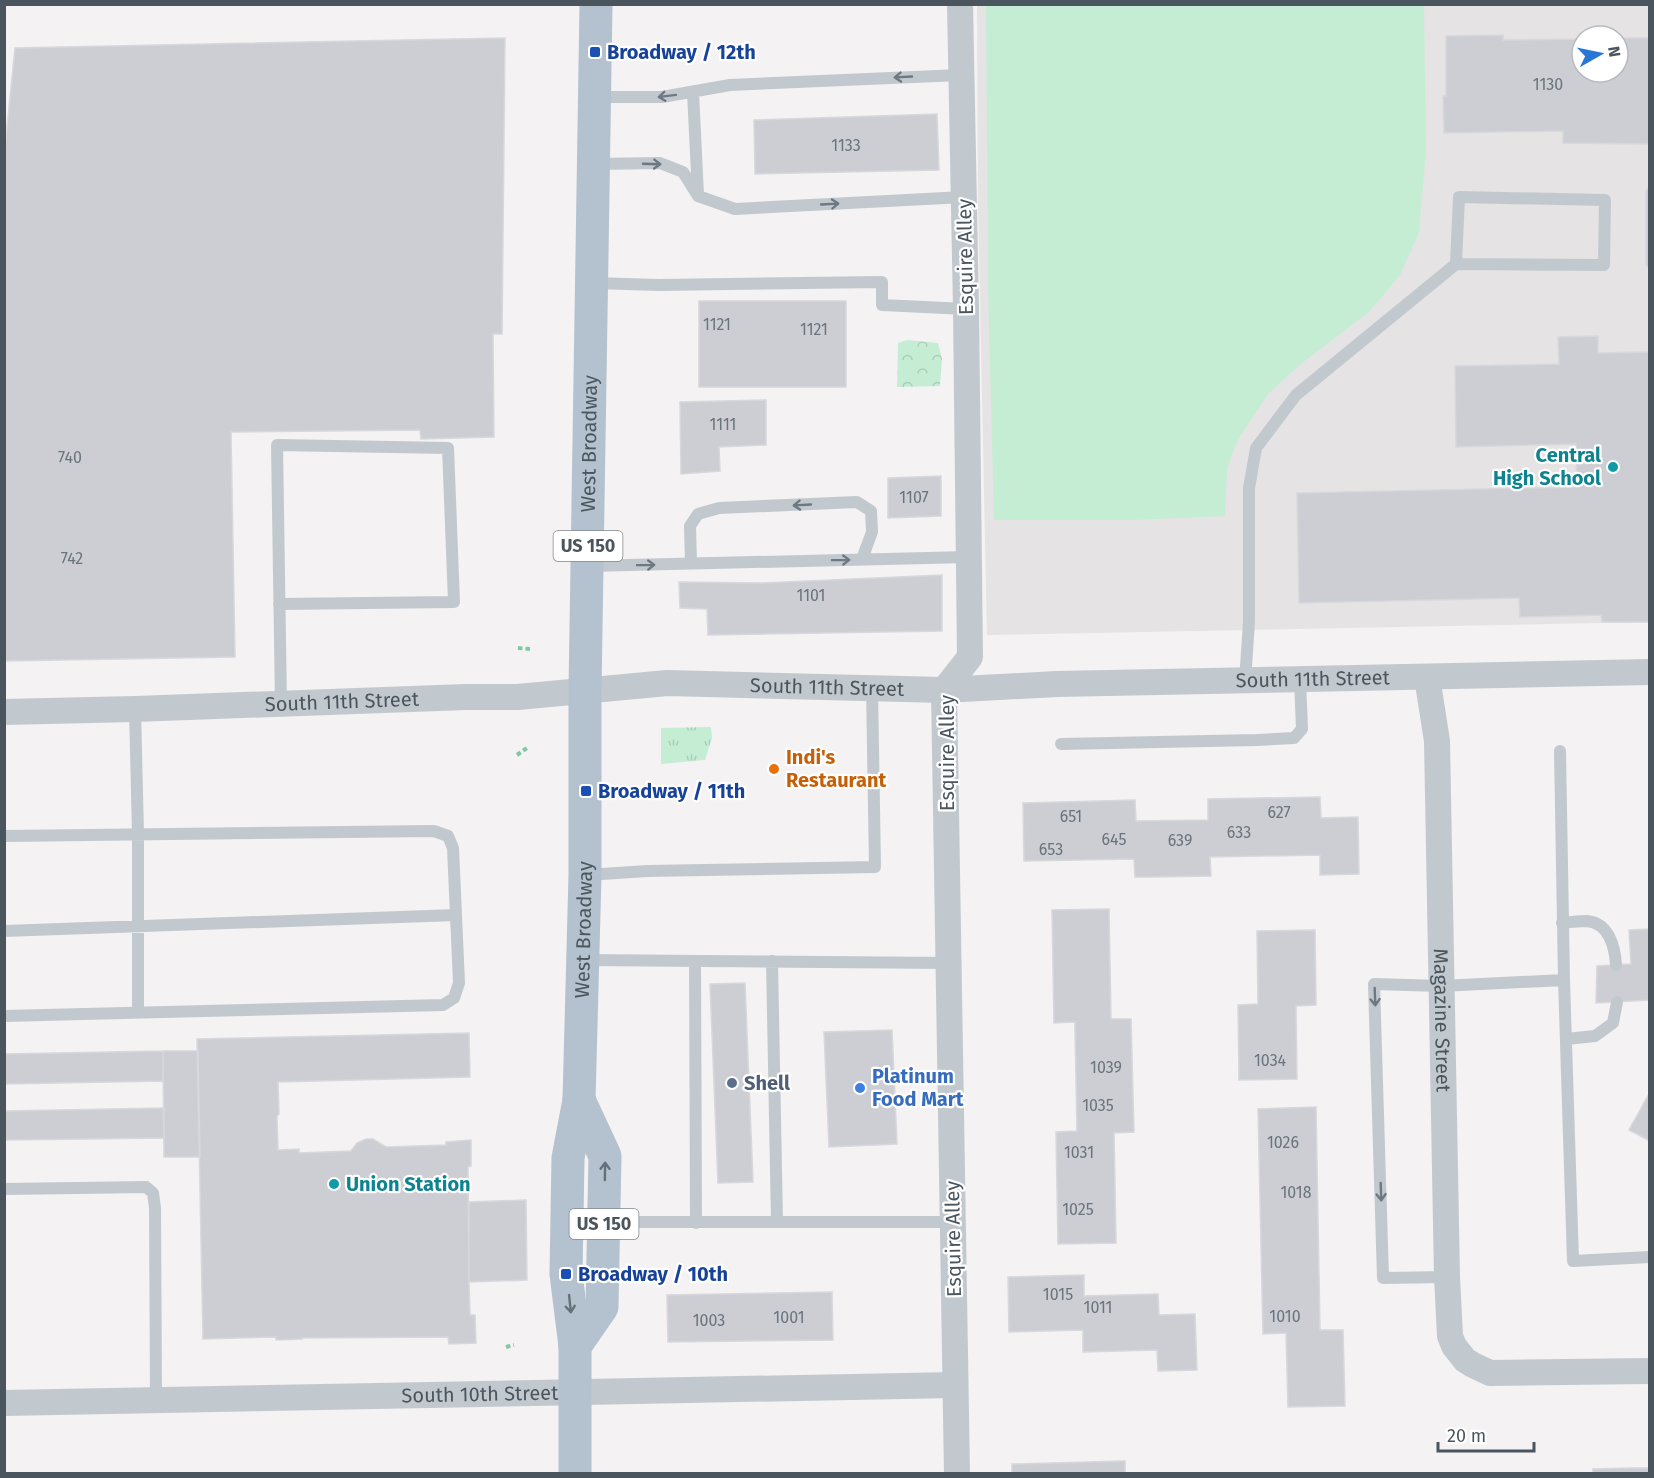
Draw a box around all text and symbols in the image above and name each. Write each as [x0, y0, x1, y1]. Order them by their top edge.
north arrow [1570, 24, 1630, 84]
place label: Broadway / 12th [607, 40, 756, 64]
marker: Broadway / 12th [588, 45, 602, 59]
text: N [1604, 45, 1625, 58]
one-way arrow [893, 72, 913, 83]
house number: 1130 [1533, 75, 1563, 94]
one-way arrow [657, 91, 677, 102]
house number: 1133 [831, 136, 861, 155]
one-way arrow [642, 158, 662, 169]
one-way arrow [819, 199, 839, 210]
street label: Esquire Alley [952, 199, 978, 315]
house number: 1121 [703, 315, 731, 334]
house number: 1121 [800, 320, 828, 339]
street label: West Broadway [576, 375, 602, 513]
house number: 1111 [709, 415, 737, 434]
place label: Central High School [1493, 443, 1601, 490]
house number: 740 [58, 448, 82, 467]
marker: Central High School [1606, 460, 1620, 474]
house number: 1107 [899, 488, 929, 507]
one-way arrow [793, 499, 813, 510]
road number: US 150 [554, 531, 622, 561]
house number: 742 [61, 549, 83, 568]
one-way arrow [830, 554, 850, 566]
one-way arrow [635, 559, 655, 570]
house number: 1101 [796, 586, 826, 605]
street label: South 11th Street [1235, 665, 1391, 692]
street label: South 11th Street [750, 673, 905, 701]
street label: South 11th Street [264, 687, 420, 716]
street label: Esquire Alley [935, 695, 959, 811]
place label: Indi's Restaurant [786, 745, 886, 792]
marker: Indi's Restaurant [767, 762, 781, 776]
place label: Broadway / 11th [598, 779, 745, 803]
marker: Broadway / 11th [579, 784, 593, 798]
house number: 627 [1267, 803, 1291, 822]
house number: 651 [1060, 807, 1082, 826]
house number: 633 [1227, 823, 1251, 842]
house number: 645 [1102, 830, 1126, 849]
house number: 639 [1168, 831, 1192, 850]
house number: 653 [1039, 840, 1063, 859]
street label: West Broadway [570, 861, 597, 999]
street label: Magazine Street [1429, 948, 1456, 1093]
one-way arrow [1369, 986, 1380, 1006]
house number: 1034 [1254, 1051, 1287, 1070]
house number: 1039 [1090, 1058, 1122, 1077]
place label: Platinum Food Mart [872, 1064, 964, 1111]
place label: Shell [744, 1071, 790, 1095]
marker: Shell [725, 1076, 739, 1090]
marker: Platinum Food Mart [853, 1081, 867, 1095]
house number: 1035 [1082, 1096, 1114, 1115]
house number: 1026 [1267, 1133, 1299, 1152]
house number: 1031 [1064, 1143, 1094, 1162]
one-way arrow [599, 1161, 611, 1181]
place label: Union Station [346, 1172, 471, 1196]
marker: Union Station [327, 1177, 341, 1191]
street label: Esquire Alley [940, 1181, 966, 1297]
one-way arrow [1375, 1181, 1386, 1201]
house number: 1018 [1280, 1183, 1312, 1202]
house number: 1025 [1062, 1200, 1094, 1219]
road number: US 150 [570, 1209, 638, 1239]
place label: Broadway / 10th [578, 1262, 728, 1286]
marker: Broadway / 10th [559, 1267, 573, 1281]
house number: 1015 [1043, 1285, 1073, 1304]
one-way arrow [565, 1293, 576, 1313]
house number: 1011 [1083, 1298, 1113, 1317]
house number: 1010 [1269, 1307, 1301, 1326]
house number: 1001 [773, 1308, 805, 1327]
house number: 1003 [693, 1311, 725, 1330]
street label: South 10th Street [401, 1380, 559, 1407]
scale bar [1438, 1415, 1534, 1453]
text: 20 m [1447, 1425, 1486, 1447]

